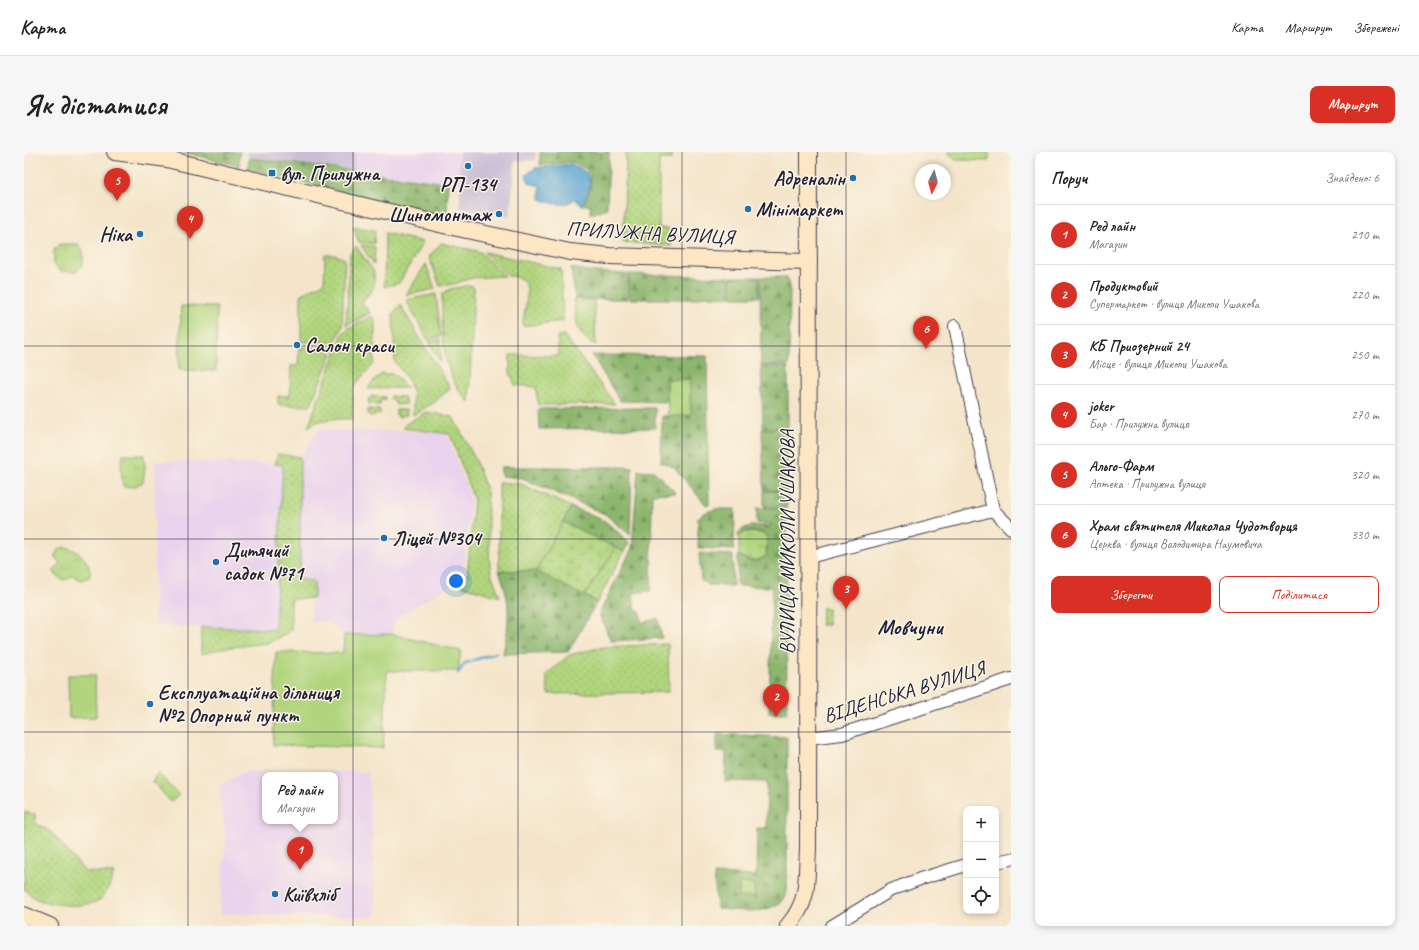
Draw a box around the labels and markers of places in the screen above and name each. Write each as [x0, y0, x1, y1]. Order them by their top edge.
place label: вул. Прилужна [280, 161, 381, 187]
marker: РП-134 [463, 161, 473, 171]
place label: Адреналін [774, 166, 846, 191]
pin: 5 [104, 168, 130, 201]
marker: вул. Прилужна [267, 168, 277, 178]
place label: РП-134 [440, 172, 499, 197]
marker: Адреналін [848, 173, 858, 183]
place label: Мінімаркет [756, 197, 844, 222]
place label: Шиномонтаж [389, 202, 493, 227]
marker: Мінімаркет [743, 204, 753, 214]
pin: 4 [177, 206, 203, 239]
marker: Шиномонтаж [494, 209, 504, 219]
place label: Ніка [100, 222, 134, 247]
marker: Ніка [135, 229, 145, 239]
pin: 6 [913, 316, 939, 349]
place label: Салон краси [305, 333, 395, 358]
marker: Салон краси [292, 340, 302, 350]
place label: Ліцей №304 [392, 526, 484, 551]
marker: Ліцей №304 [379, 533, 389, 543]
place label: Дитячий садок №71 [224, 538, 305, 586]
marker: Дитячий садок №71 [211, 557, 221, 567]
pin: 3 [833, 576, 859, 609]
place label: Експлуатаційна дільниця №2 Опорний пункт [158, 680, 341, 728]
pin: 2 [763, 684, 789, 717]
marker: Експлуатаційна дільниця №2 Опорний пункт [145, 699, 155, 709]
pin: 1 [287, 837, 313, 870]
place label: Київхліб [283, 882, 341, 907]
marker: Київхліб [270, 889, 280, 899]

